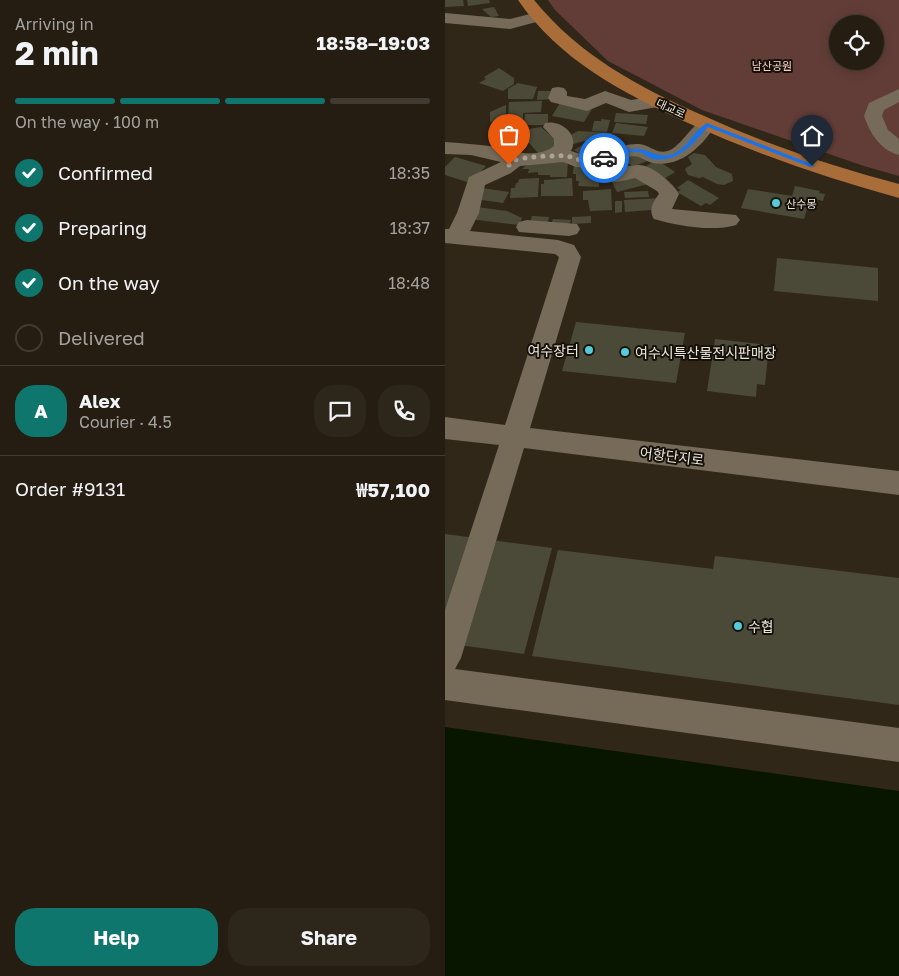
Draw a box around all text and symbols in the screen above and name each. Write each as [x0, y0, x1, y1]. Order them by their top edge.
text: Arriving in [15, 14, 94, 34]
map controls [829, 15, 884, 70]
button: locate [829, 15, 884, 70]
text: 18:58–19:03 [316, 31, 430, 54]
text: 2 min [15, 34, 99, 72]
park label: 남산공원 [752, 59, 792, 72]
street label: 대교로 [654, 96, 688, 120]
text: On the way · 100 m [15, 112, 159, 132]
pin [488, 114, 530, 165]
pin [791, 115, 833, 166]
icon: bag [495, 121, 523, 149]
icon: home [798, 122, 826, 150]
courier [579, 133, 629, 183]
icon: car [590, 144, 618, 172]
icon: check [15, 159, 43, 187]
text: Confirmed [58, 161, 153, 184]
text: 18:35 [389, 163, 430, 183]
marker: 산수몽 [770, 197, 782, 209]
place label: 산수몽 [786, 197, 816, 210]
icon: check [15, 214, 43, 242]
text: Preparing [58, 216, 147, 239]
text: 18:37 [390, 218, 430, 238]
icon: check [15, 269, 43, 297]
text: On the way [58, 271, 160, 294]
text: 18:48 [388, 273, 430, 293]
text: Delivered [58, 326, 145, 349]
place label: 여수장터 [527, 342, 579, 359]
marker: 여수장터 [583, 344, 595, 356]
place label: 여수시특산물전시판매장 [635, 344, 777, 361]
marker: 여수시특산물전시판매장 [619, 346, 631, 358]
button: chat [314, 385, 366, 437]
button: phone [378, 385, 430, 437]
text: Alex [79, 389, 120, 412]
text: A [34, 399, 48, 422]
text: Courier · 4.5 [79, 412, 172, 432]
street label: 어항단지로 [639, 444, 705, 468]
text: Order #9131 [15, 477, 125, 500]
text: ₩57,100 [356, 478, 430, 501]
place label: 수협 [748, 618, 774, 635]
marker: 수협 [732, 620, 744, 632]
button: Help [15, 908, 218, 966]
button: Share [228, 908, 430, 966]

